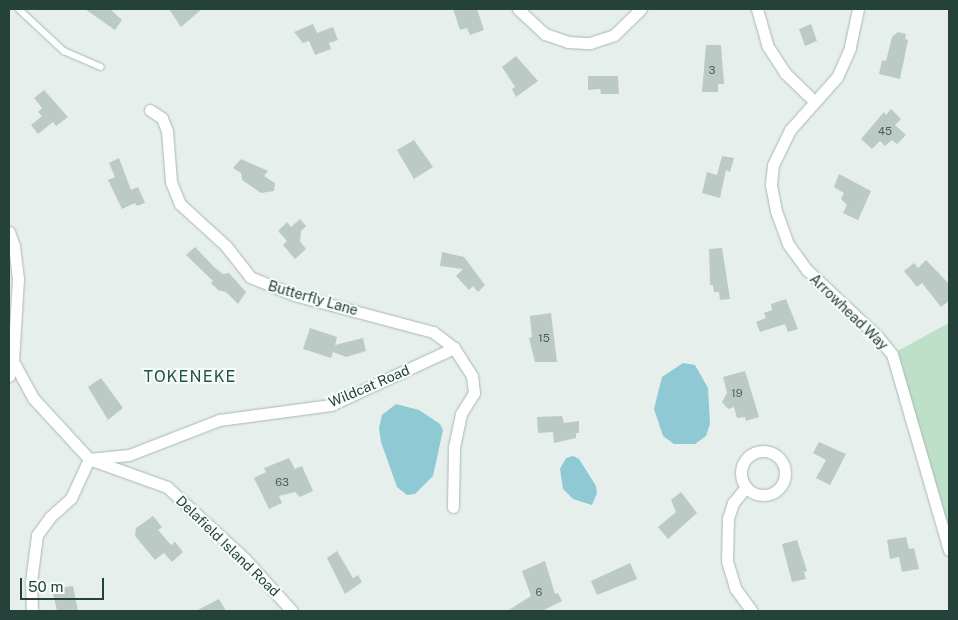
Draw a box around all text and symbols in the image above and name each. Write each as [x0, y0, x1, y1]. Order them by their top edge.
house number: 3 [709, 63, 715, 77]
house number: 45 [878, 124, 892, 138]
street label: Arrowhead Way [806, 270, 892, 354]
street label: Butterfly Lane [266, 277, 360, 319]
house number: 15 [538, 331, 550, 345]
street label: Wildcat Road [326, 361, 412, 411]
district label: TOKENEKE [142, 367, 238, 387]
house number: 19 [731, 386, 743, 400]
house number: 63 [275, 475, 289, 489]
street label: Delafield Island Road [173, 492, 283, 600]
scale bar [22, 568, 106, 600]
text: 50 m [28, 578, 63, 595]
house number: 6 [536, 585, 542, 599]

